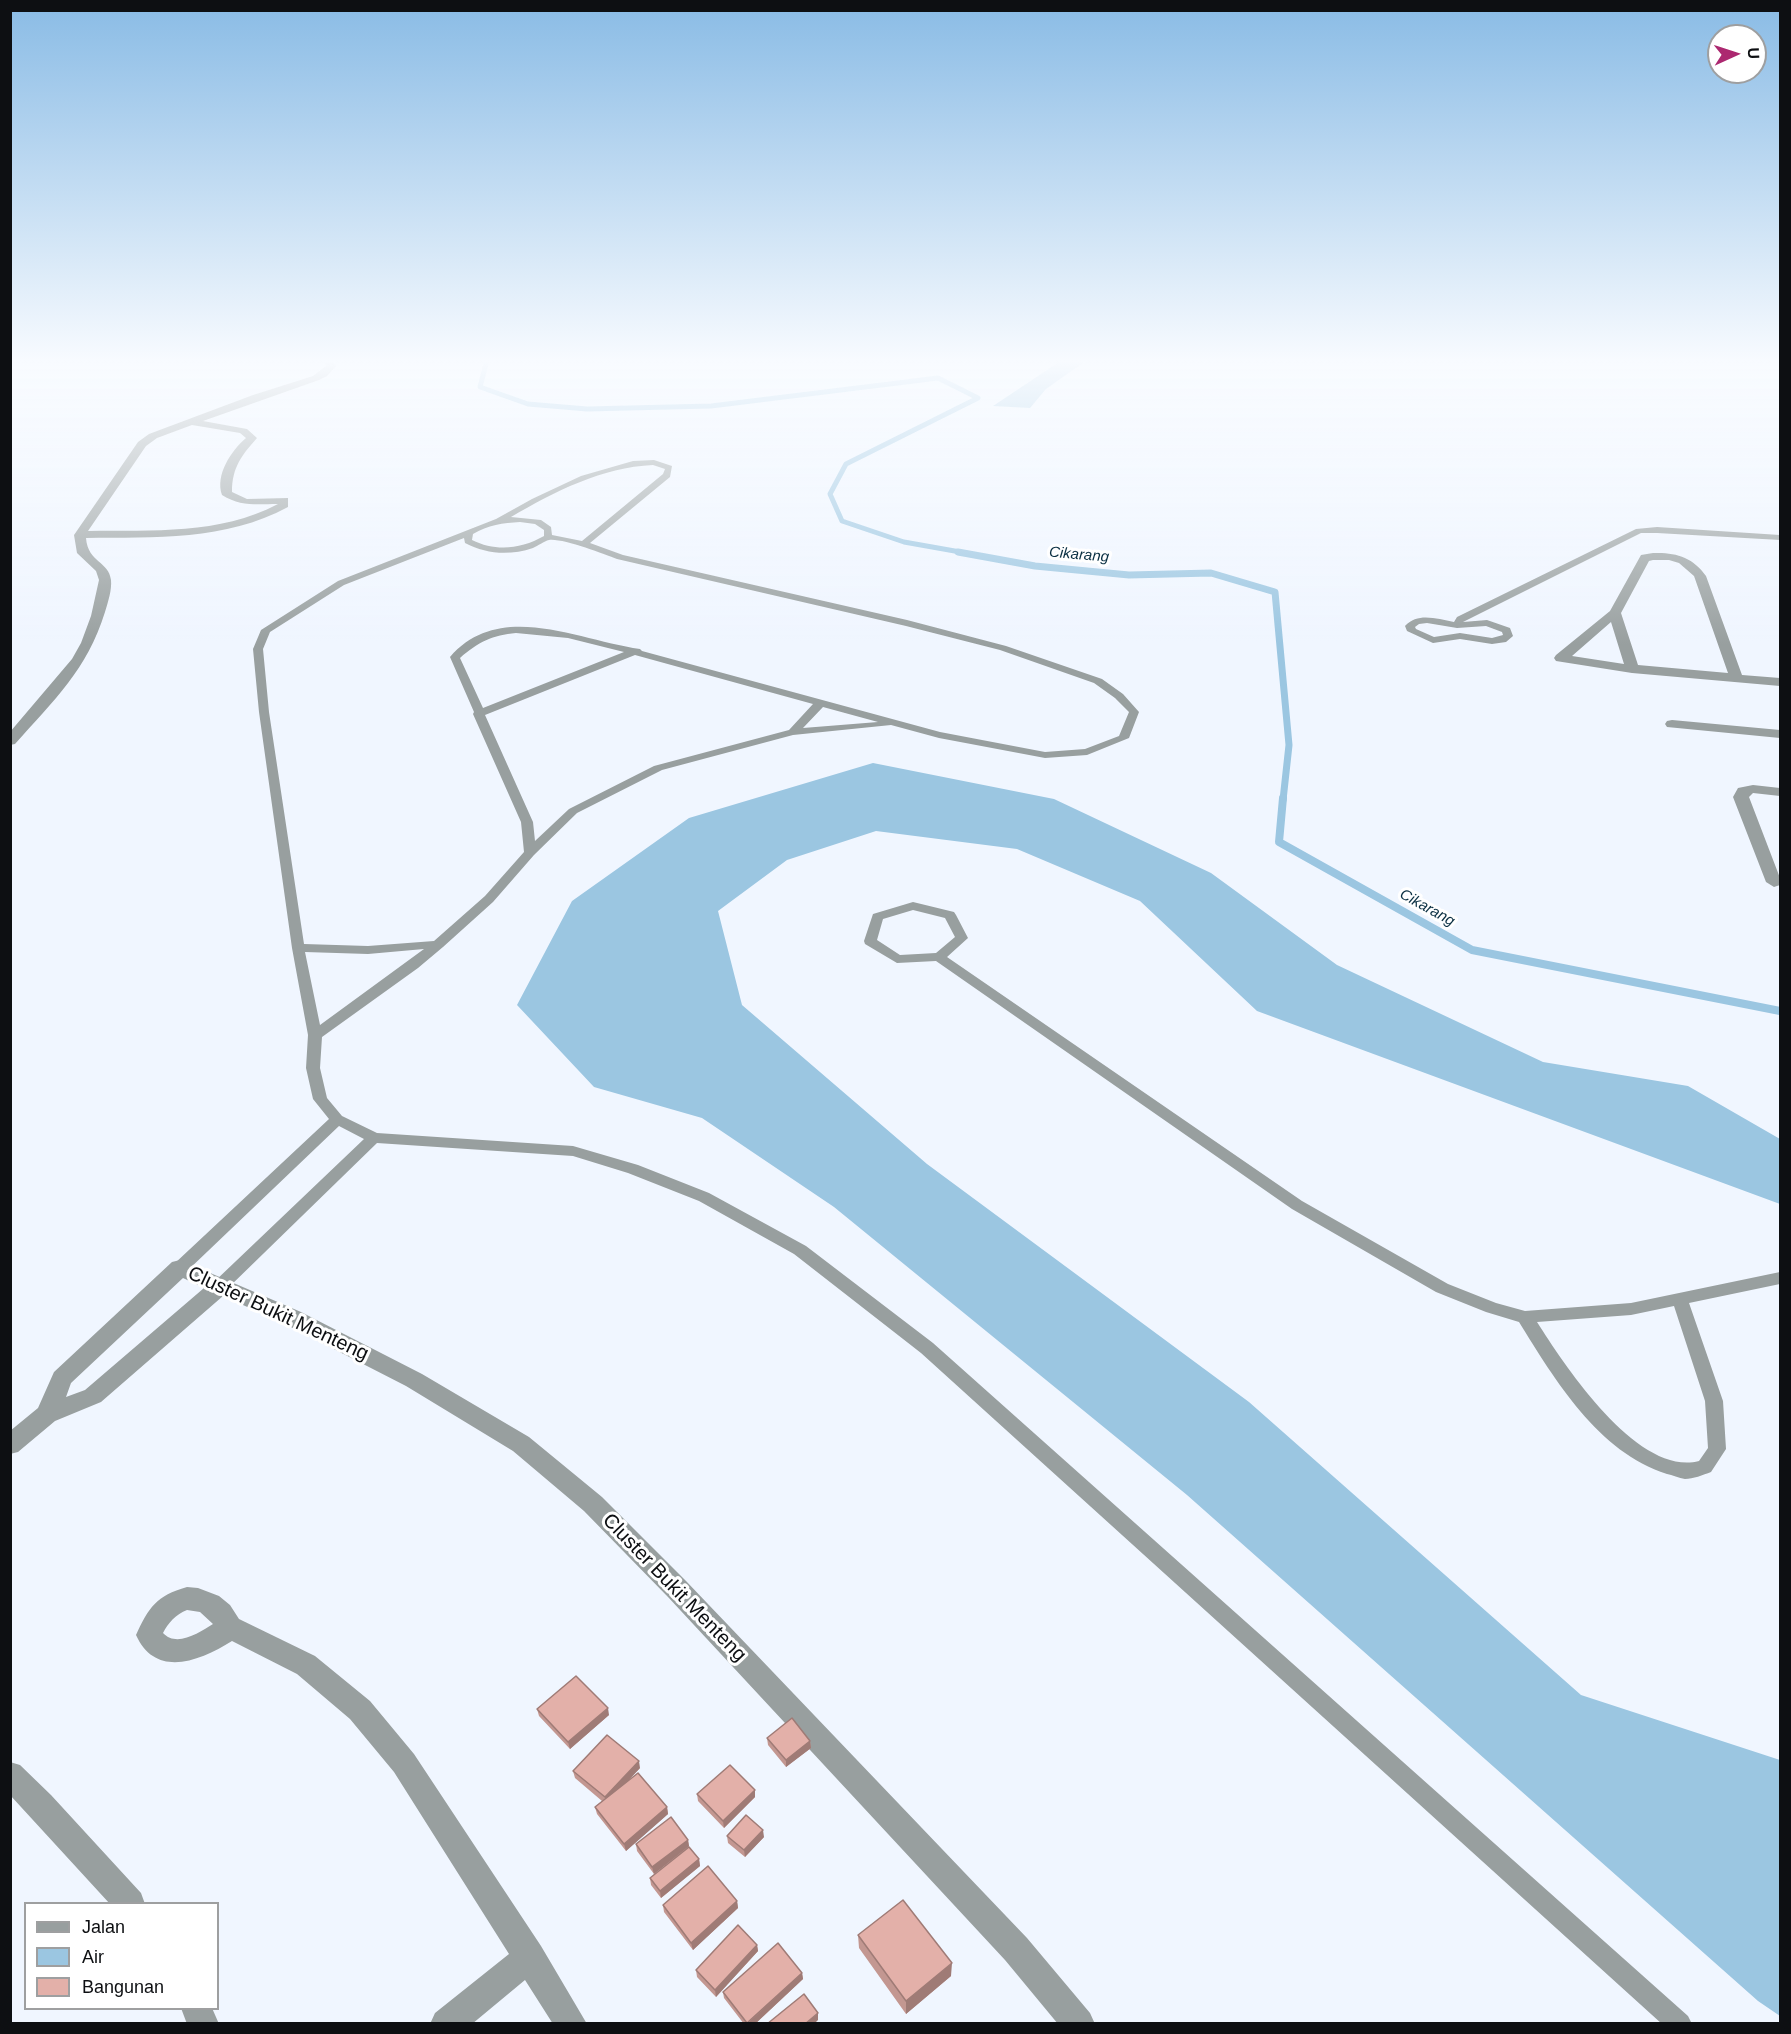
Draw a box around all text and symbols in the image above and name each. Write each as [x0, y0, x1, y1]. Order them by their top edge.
north arrow [1707, 24, 1767, 84]
text: U [1745, 47, 1762, 59]
water label: Cikarang [1048, 543, 1110, 567]
water label: Cikarang [1396, 886, 1458, 930]
street label: Cluster Bukit Menteng [184, 1262, 372, 1366]
street label: Cluster Bukit Menteng [597, 1509, 751, 1667]
legend [24, 1902, 219, 2010]
text: Jalan [82, 1917, 125, 1937]
text: Air [82, 1947, 104, 1967]
text: Bangunan [82, 1977, 164, 1997]

